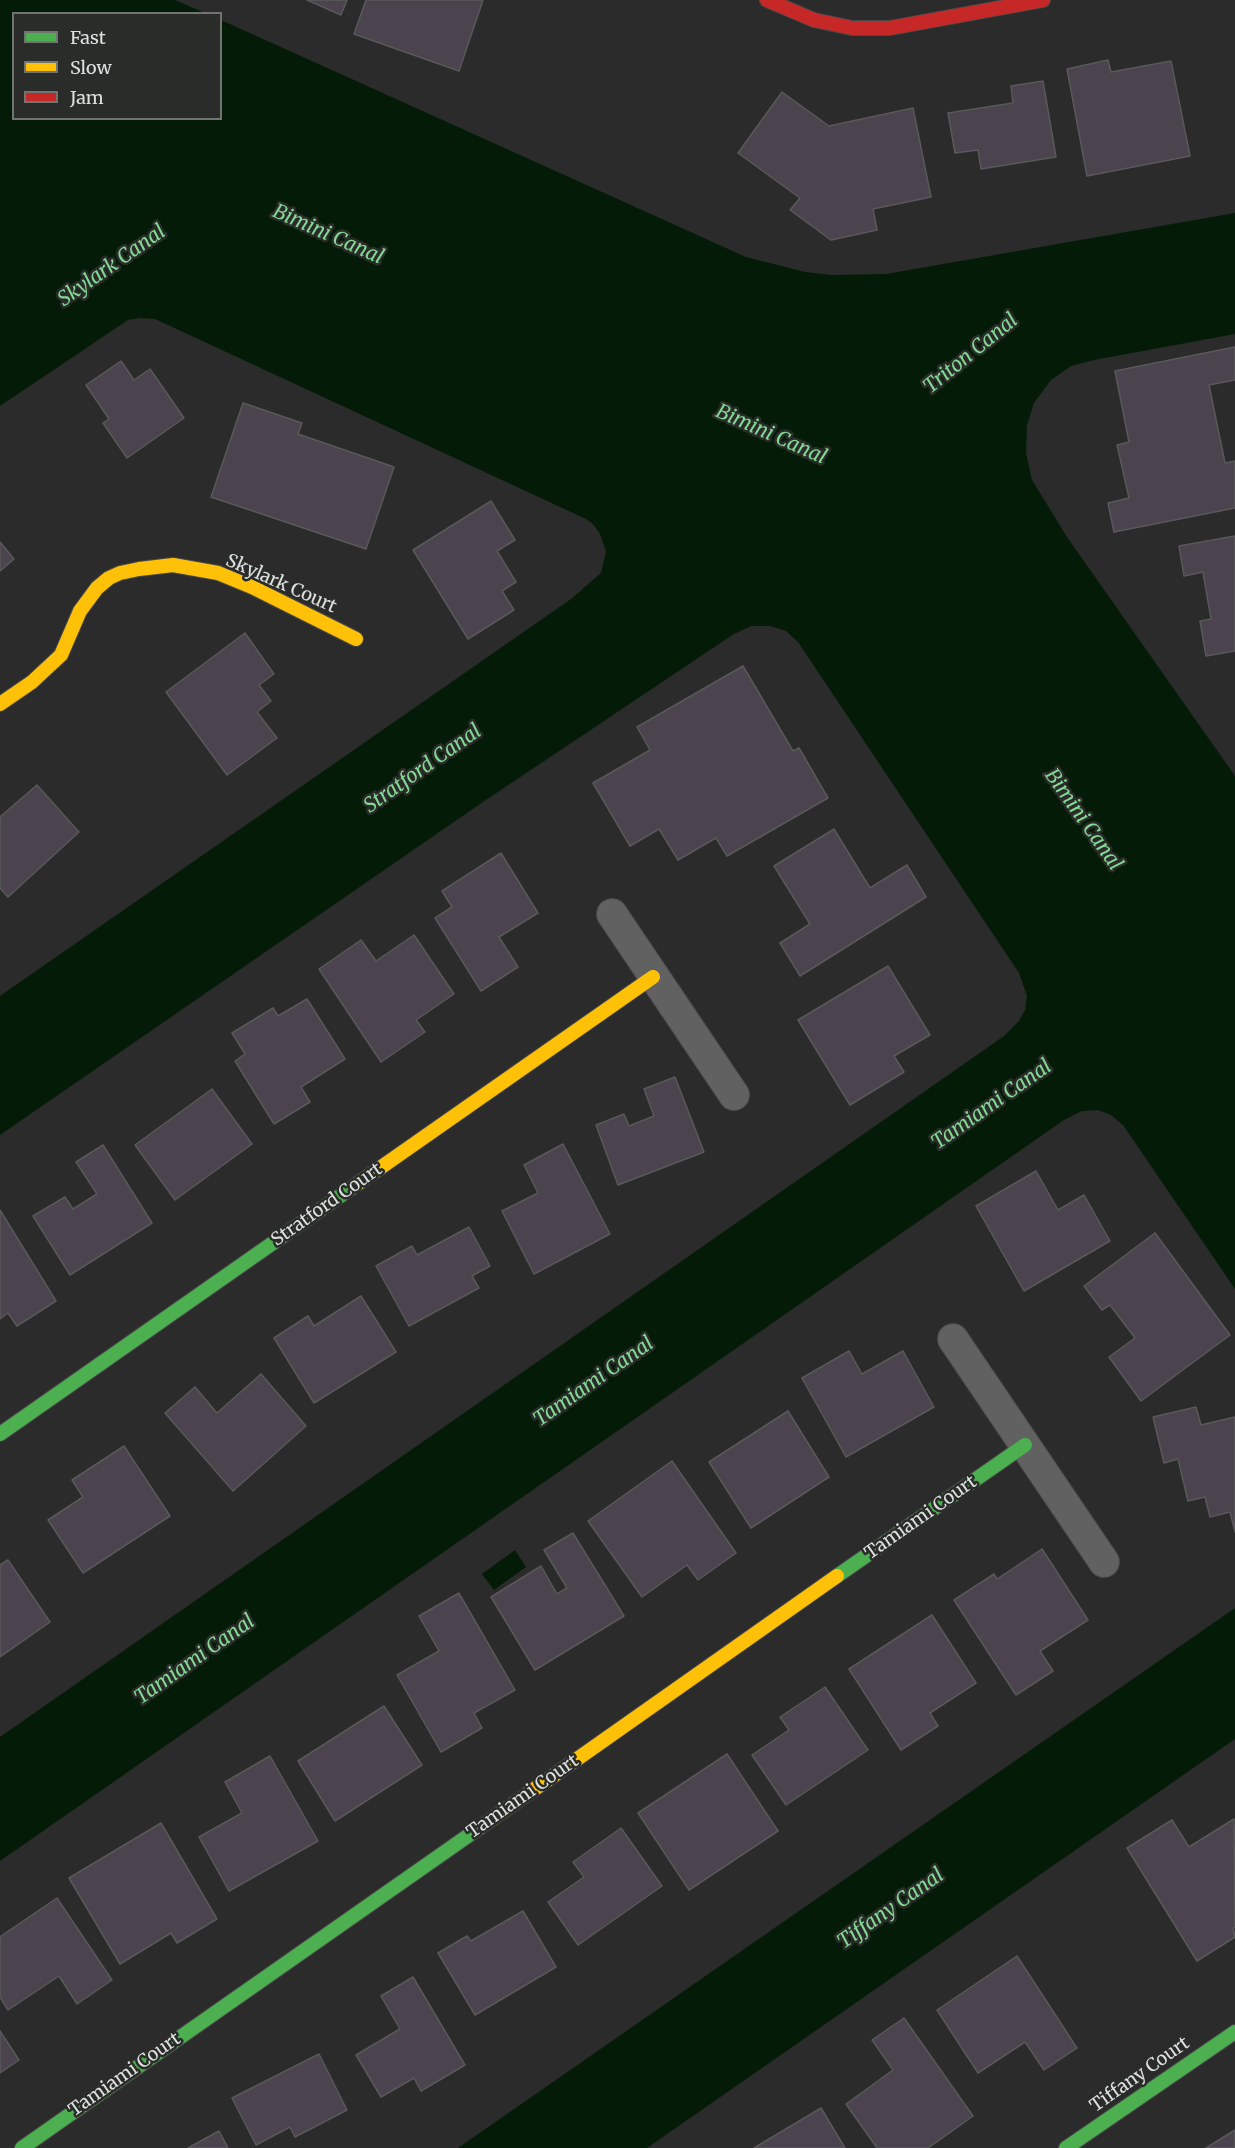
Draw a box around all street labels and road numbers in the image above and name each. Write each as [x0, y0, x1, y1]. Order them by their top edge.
street label: Skylark Court [222, 550, 340, 618]
street label: Stratford Court [267, 1159, 387, 1251]
street label: Tamiami Court [861, 1471, 981, 1565]
street label: Tamiami Court [463, 1750, 583, 1844]
street label: Tamiami Court [65, 2028, 185, 2122]
street label: Tiffany Court [1086, 2033, 1194, 2117]

